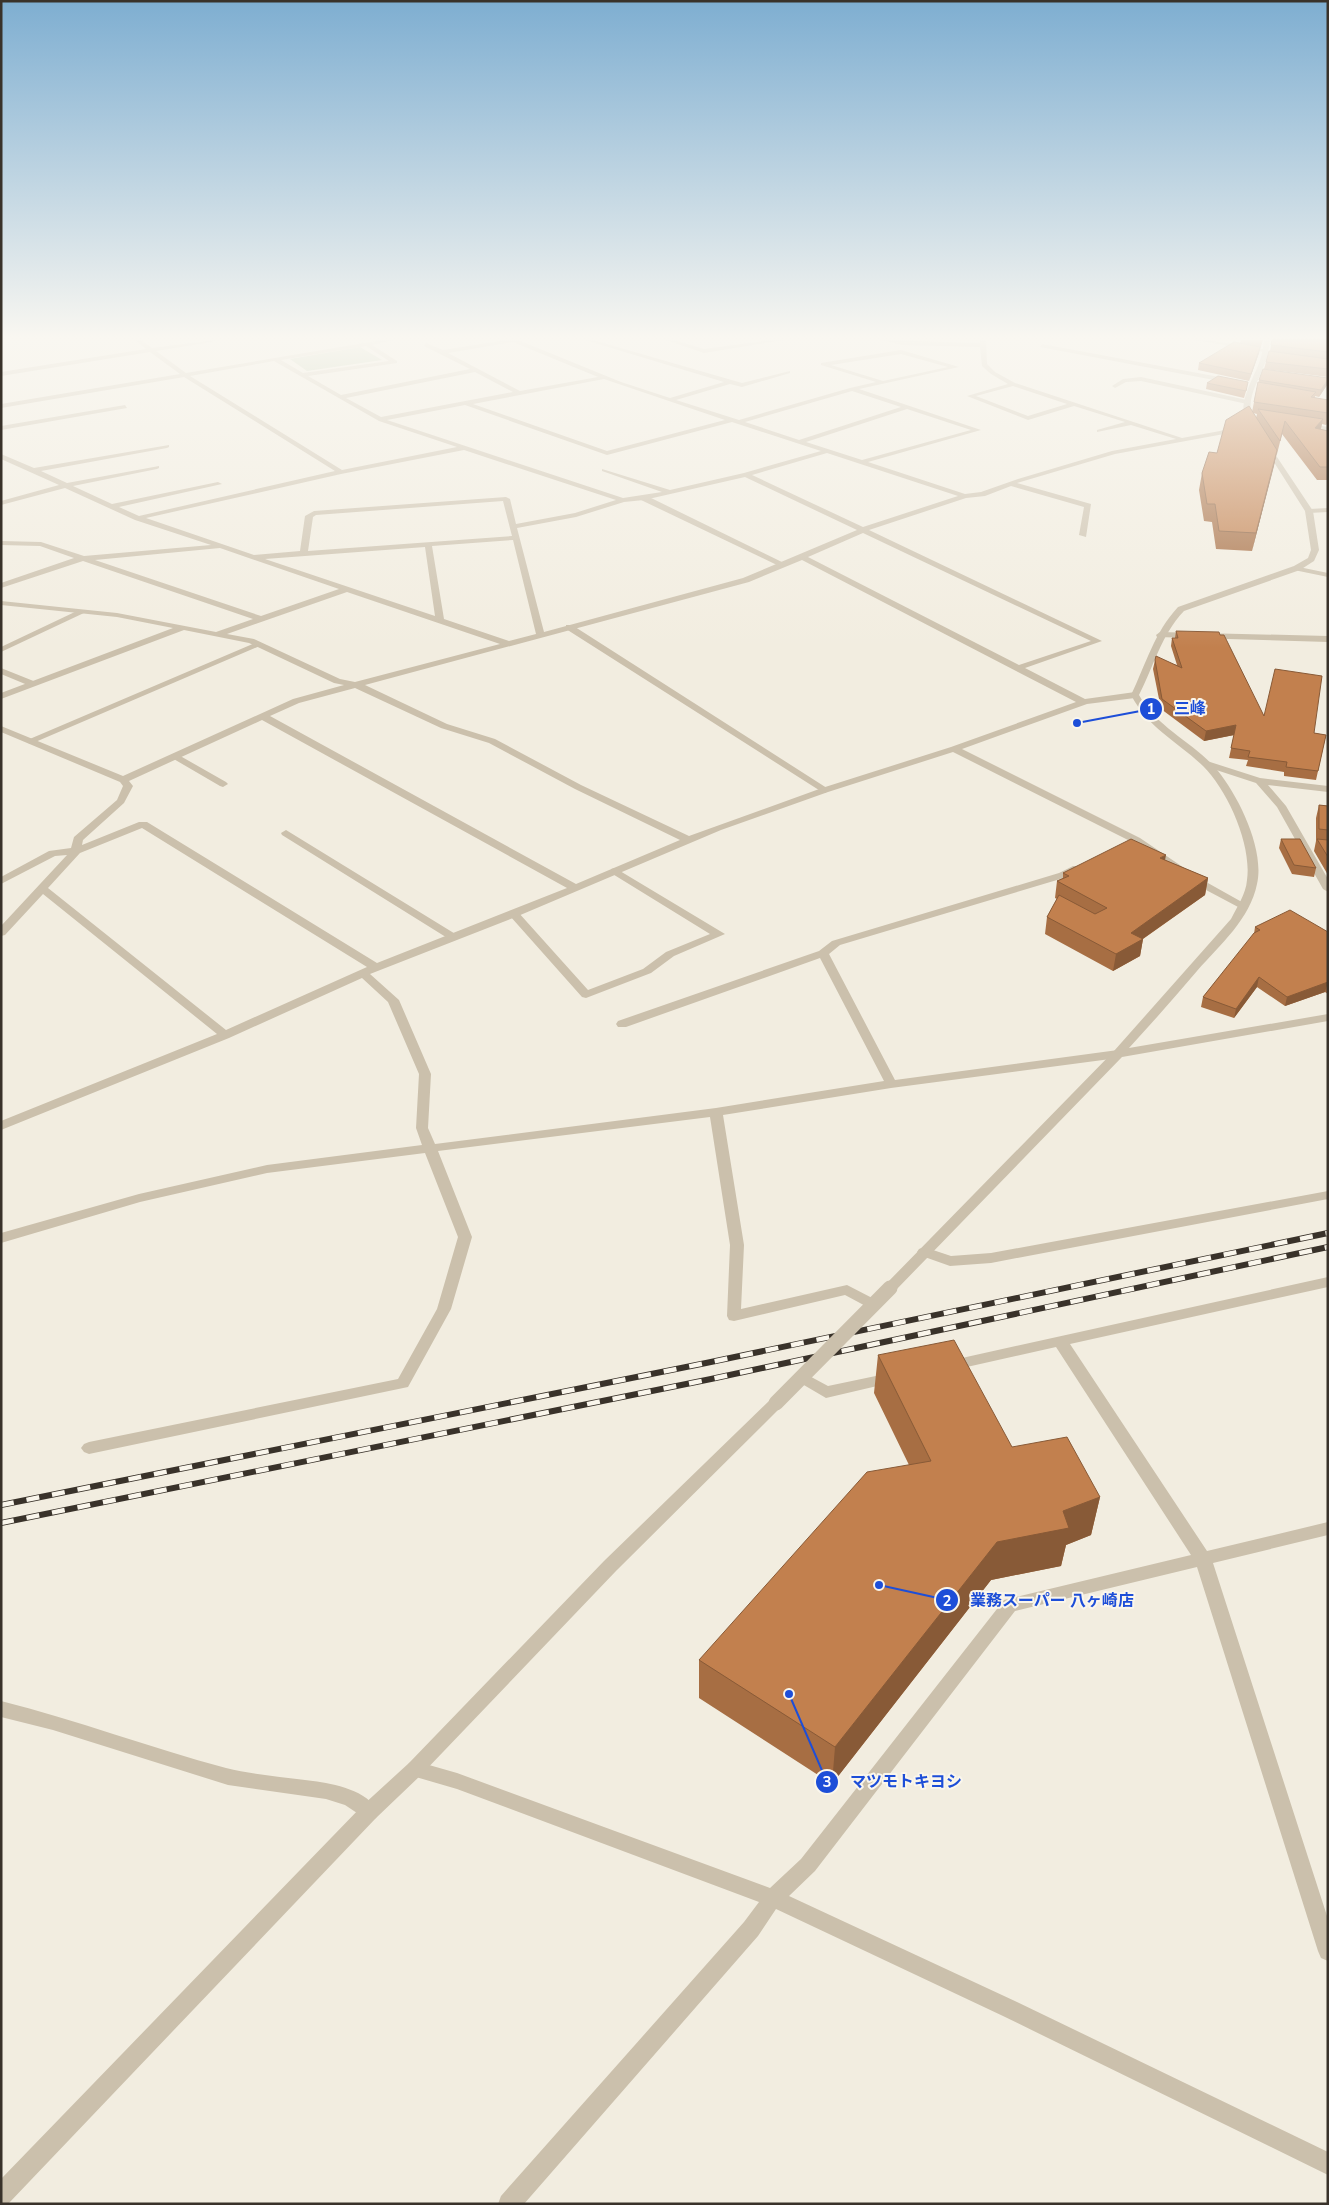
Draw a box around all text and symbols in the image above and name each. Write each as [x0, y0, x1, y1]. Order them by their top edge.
callout: 三峰 [1139, 693, 1216, 724]
text: 三峰 [1174, 698, 1206, 720]
text: 1 [1146, 699, 1156, 719]
callout: 業務スーパー 八ヶ崎店 [935, 1585, 1144, 1616]
text: 業務スーパー 八ヶ崎店 [970, 1590, 1134, 1612]
text: 2 [942, 1591, 952, 1611]
callout: マツモトキヨシ [815, 1766, 972, 1797]
text: マツモトキヨシ [850, 1771, 962, 1793]
text: 3 [822, 1772, 832, 1792]

